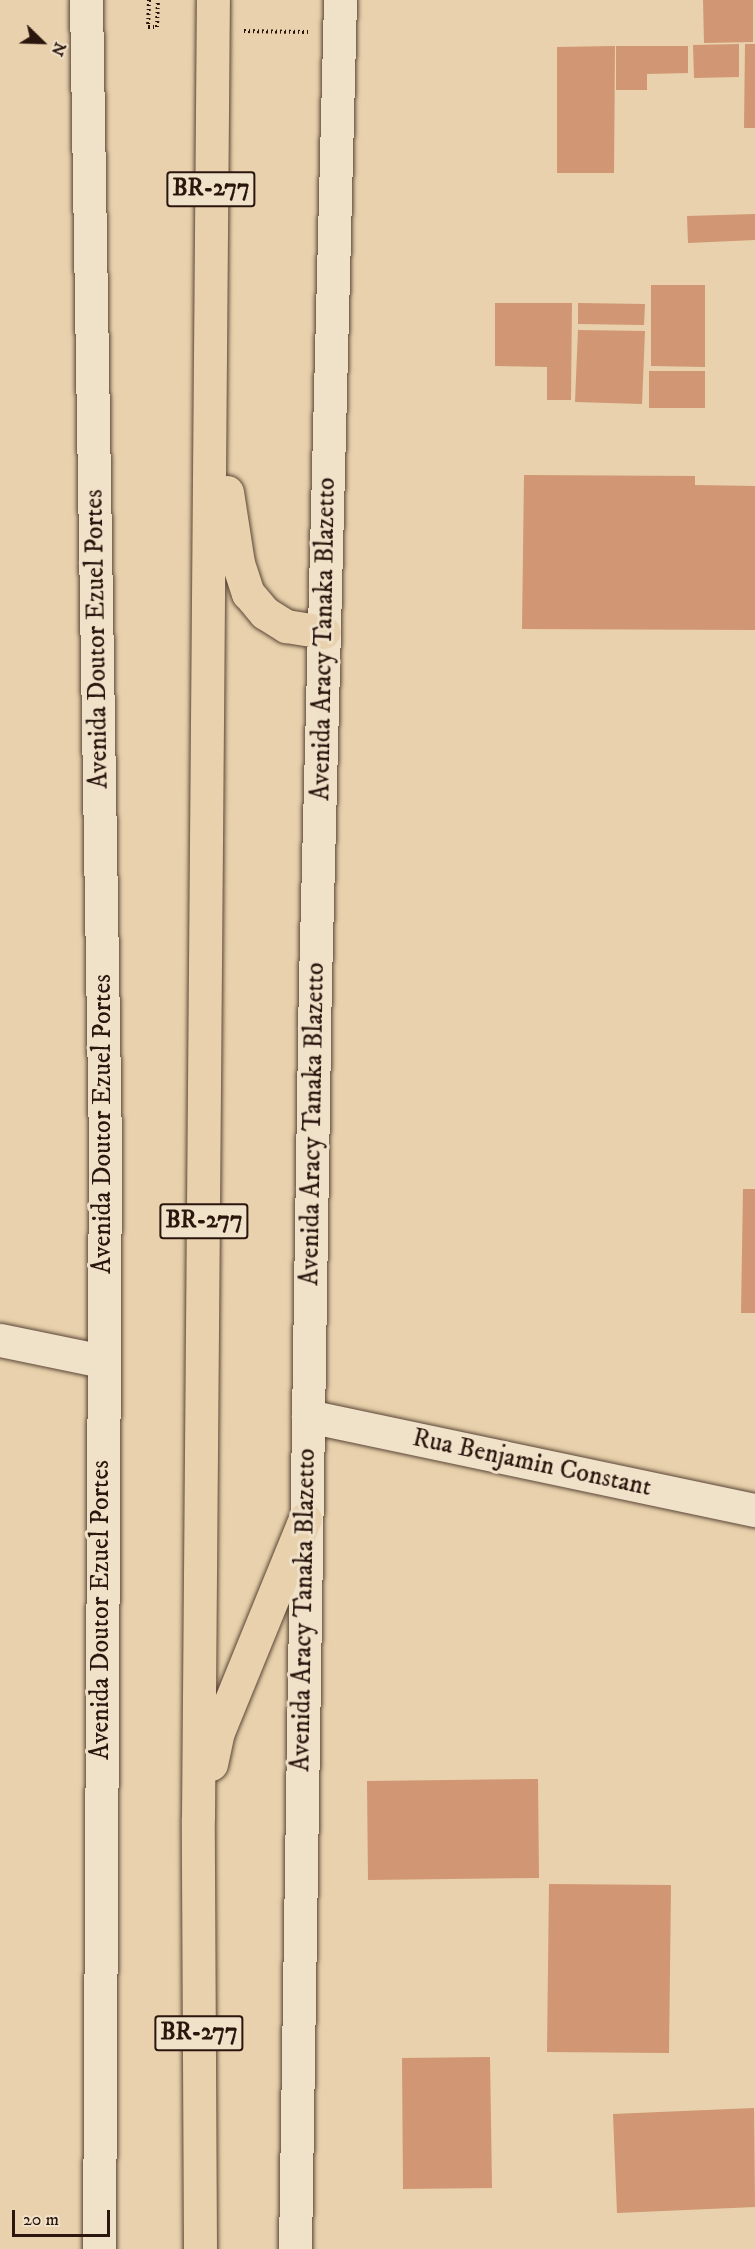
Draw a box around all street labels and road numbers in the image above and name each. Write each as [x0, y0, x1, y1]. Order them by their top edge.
road number: BR-277 [166, 168, 256, 210]
street label: Avenida Aracy Tanaka Blazetto [306, 477, 342, 801]
street label: Avenida Doutor Ezuel Portes [79, 489, 115, 789]
street label: Avenida Aracy Tanaka Blazetto [295, 962, 331, 1286]
street label: Avenida Doutor Ezuel Portes [87, 974, 119, 1274]
road number: BR-277 [159, 1200, 249, 1242]
street label: Rua Benjamin Constant [410, 1422, 654, 1504]
street label: Avenida Aracy Tanaka Blazetto [286, 1448, 322, 1772]
street label: Avenida Doutor Ezuel Portes [85, 1460, 117, 1760]
road number: BR-277 [154, 2012, 244, 2054]

